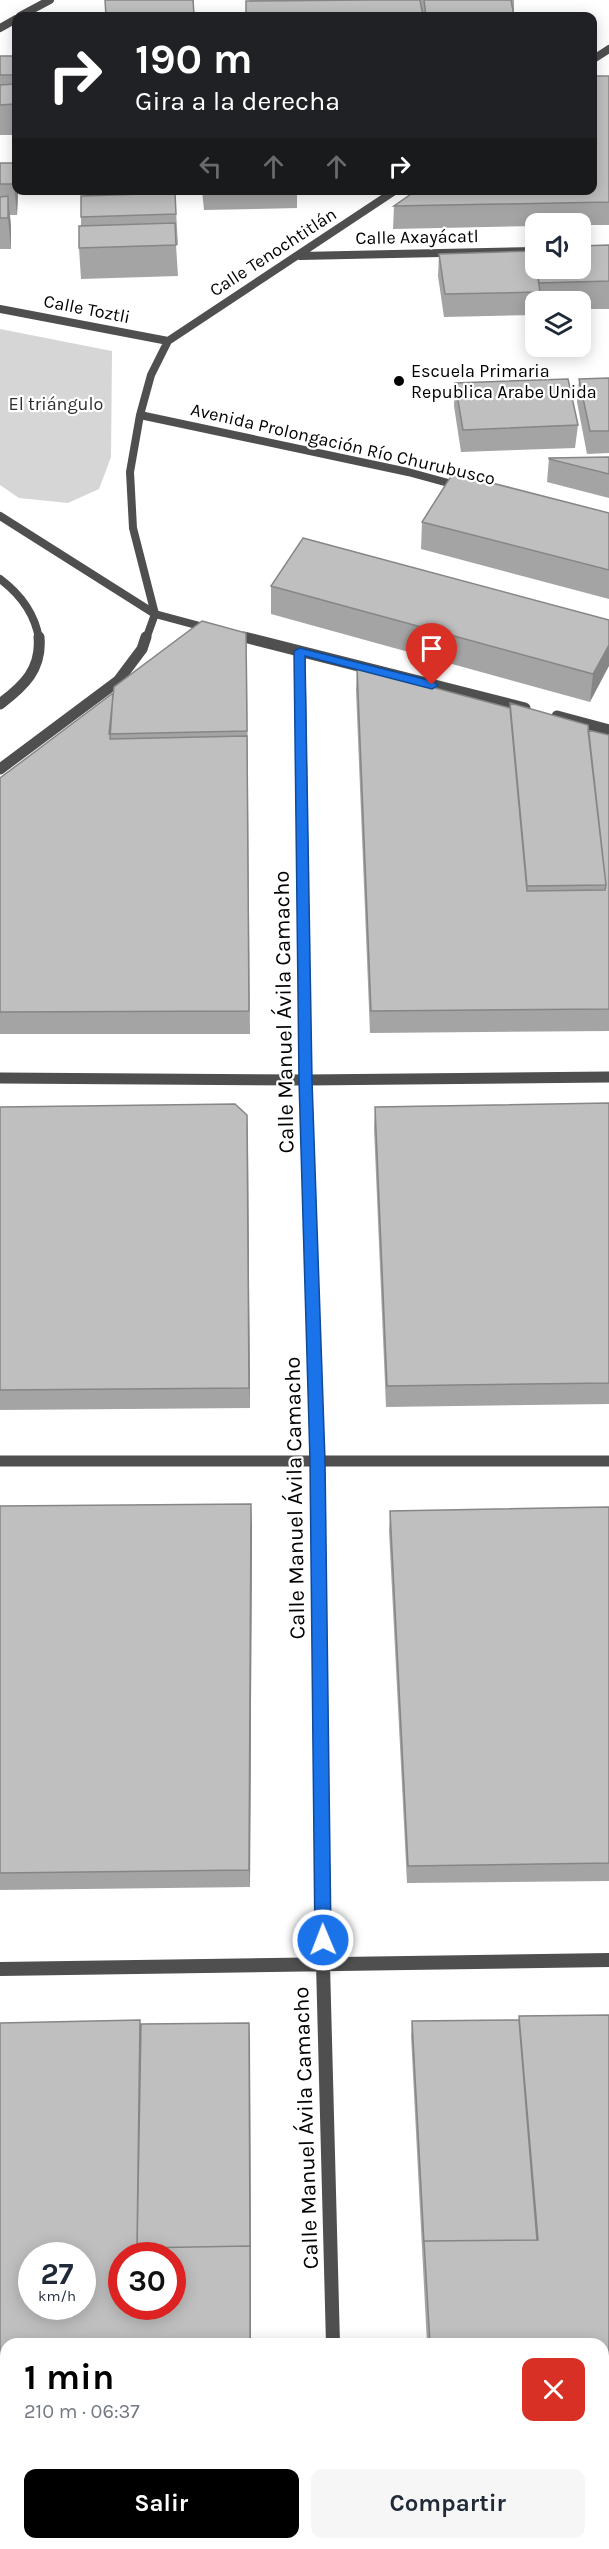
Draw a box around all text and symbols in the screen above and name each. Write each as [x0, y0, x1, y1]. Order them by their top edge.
text: 190 m [135, 34, 253, 84]
icon: right [36, 36, 114, 114]
text: Gira a la derecha [135, 85, 340, 117]
icon: left [194, 150, 227, 183]
icon: ahead [257, 150, 290, 183]
icon: ahead [320, 150, 353, 183]
icon: right [383, 150, 416, 183]
street label: Calle Tenochtitlán [205, 203, 341, 301]
map controls [525, 213, 591, 357]
button: sound [525, 213, 591, 279]
street label: Calle Axayácatl [355, 225, 479, 249]
street label: Calle Toztli [42, 290, 132, 328]
button: layers [525, 291, 591, 357]
place label: Escuela Primaria Republica Arabe Unida [411, 360, 597, 403]
marker: Escuela Primaria Republica Arabe Unida [392, 374, 406, 388]
park label: El triángulo [9, 393, 103, 415]
street label: Avenida Prolongación Río Churubusco [189, 398, 497, 490]
pin [406, 623, 457, 685]
icon: arrive [415, 632, 448, 665]
street label: Calle Manuel Ávila Camacho [268, 870, 299, 1154]
street label: Calle Manuel Ávila Camacho [279, 1356, 310, 1640]
position arrow [291, 1908, 355, 1972]
street label: Calle Manuel Ávila Camacho [287, 1986, 324, 2270]
speed limit sign: 30 [108, 2242, 186, 2320]
text: 27 [40, 2256, 74, 2292]
text: km/h [38, 2287, 76, 2305]
text: 1 min [24, 2356, 114, 2398]
button: close [522, 2358, 585, 2421]
text: 210 m · 06:37 [24, 2400, 140, 2423]
button: Salir [24, 2469, 299, 2538]
button: Compartir [311, 2469, 585, 2538]

